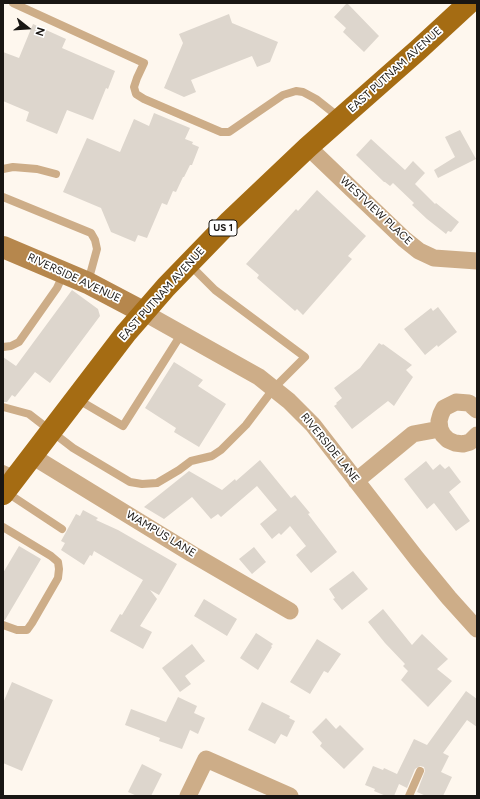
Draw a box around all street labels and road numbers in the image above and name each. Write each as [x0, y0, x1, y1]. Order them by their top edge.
street label: EAST PUTNAM AVENUE [345, 24, 445, 116]
street label: WESTVIEW PLACE [337, 174, 415, 248]
road number: US 1 [209, 220, 237, 236]
street label: EAST PUTNAM AVENUE [116, 244, 208, 344]
street label: RIVERSIDE AVENUE [25, 251, 123, 305]
street label: RIVERSIDE LANE [298, 411, 362, 485]
street label: WAMPUS LANE [124, 508, 198, 560]

